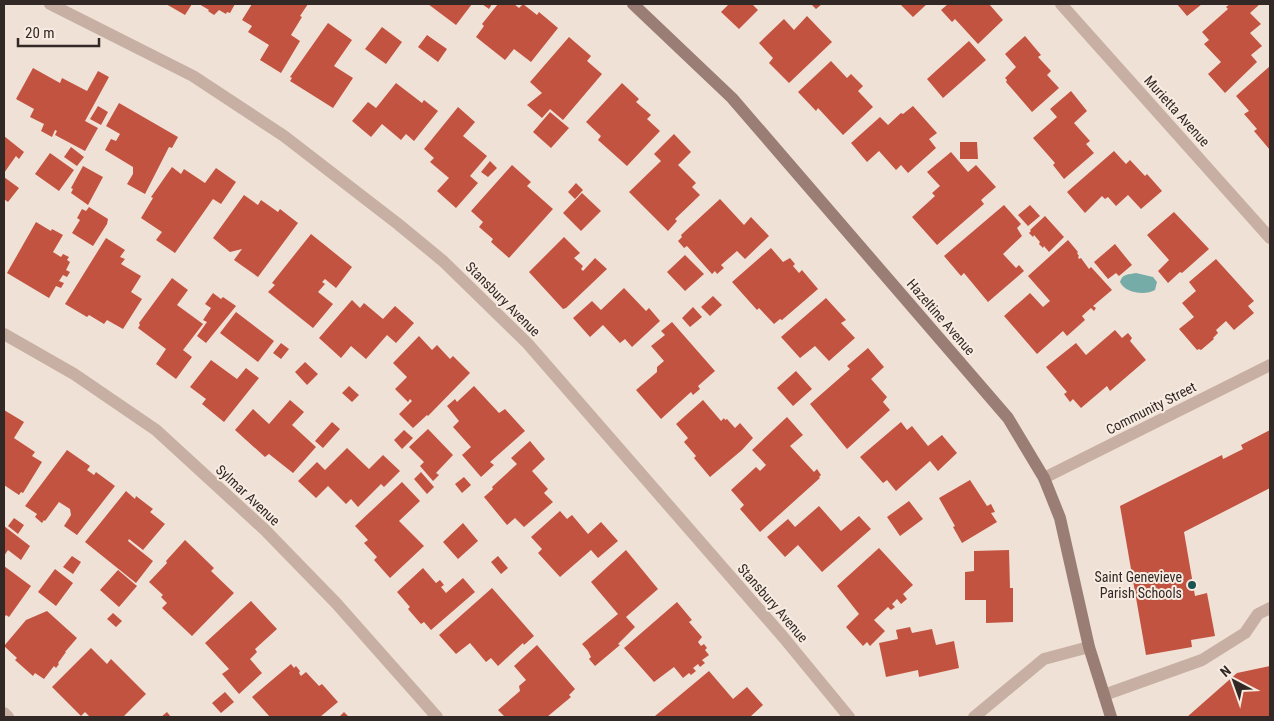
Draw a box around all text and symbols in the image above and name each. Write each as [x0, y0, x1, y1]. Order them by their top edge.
scale bar [18, 15, 99, 47]
text: 20 m [25, 24, 55, 42]
street label: Murietta Avenue [1141, 72, 1213, 150]
street label: Stansbury Avenue [462, 258, 544, 340]
street label: Hazeltine Avenue [904, 276, 979, 359]
street label: Community Street [1103, 378, 1199, 438]
street label: Sylmar Avenue [213, 461, 284, 529]
street label: Stansbury Avenue [735, 561, 812, 646]
place label: Saint Genevieve Parish Schools [1094, 569, 1182, 601]
marker: Saint Genevieve Parish Schools [1186, 579, 1198, 591]
north arrow [1209, 656, 1259, 706]
text: N [1217, 662, 1234, 680]

